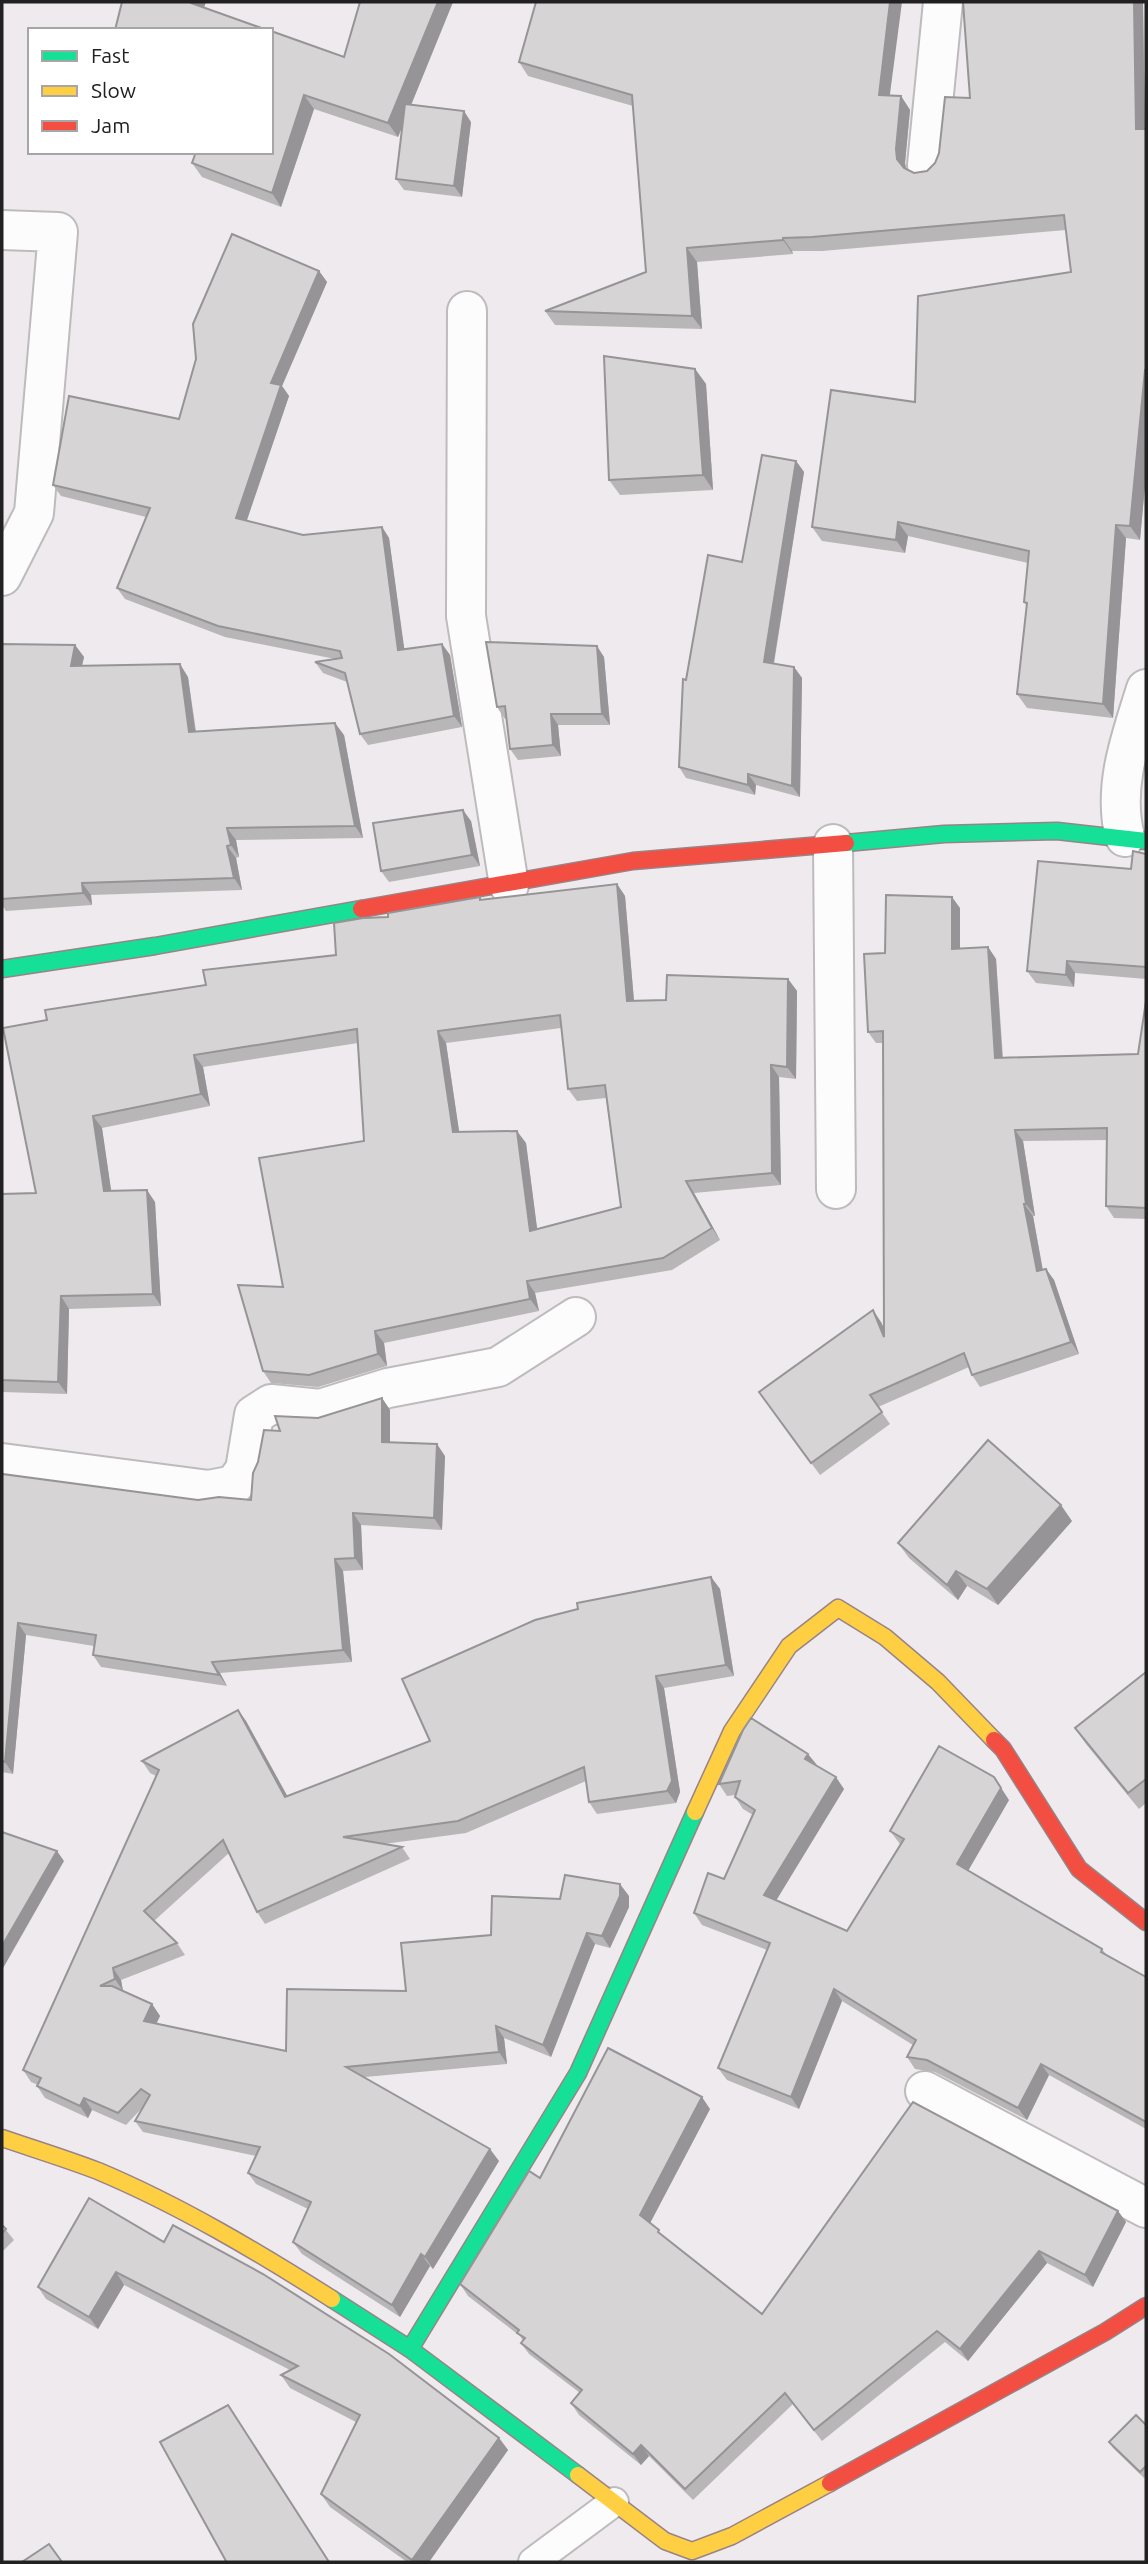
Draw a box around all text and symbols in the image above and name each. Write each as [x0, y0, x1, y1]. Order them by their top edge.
legend [28, 28, 273, 154]
text: Fast [91, 43, 129, 67]
text: Slow [91, 78, 136, 102]
text: Jam [91, 113, 130, 137]

